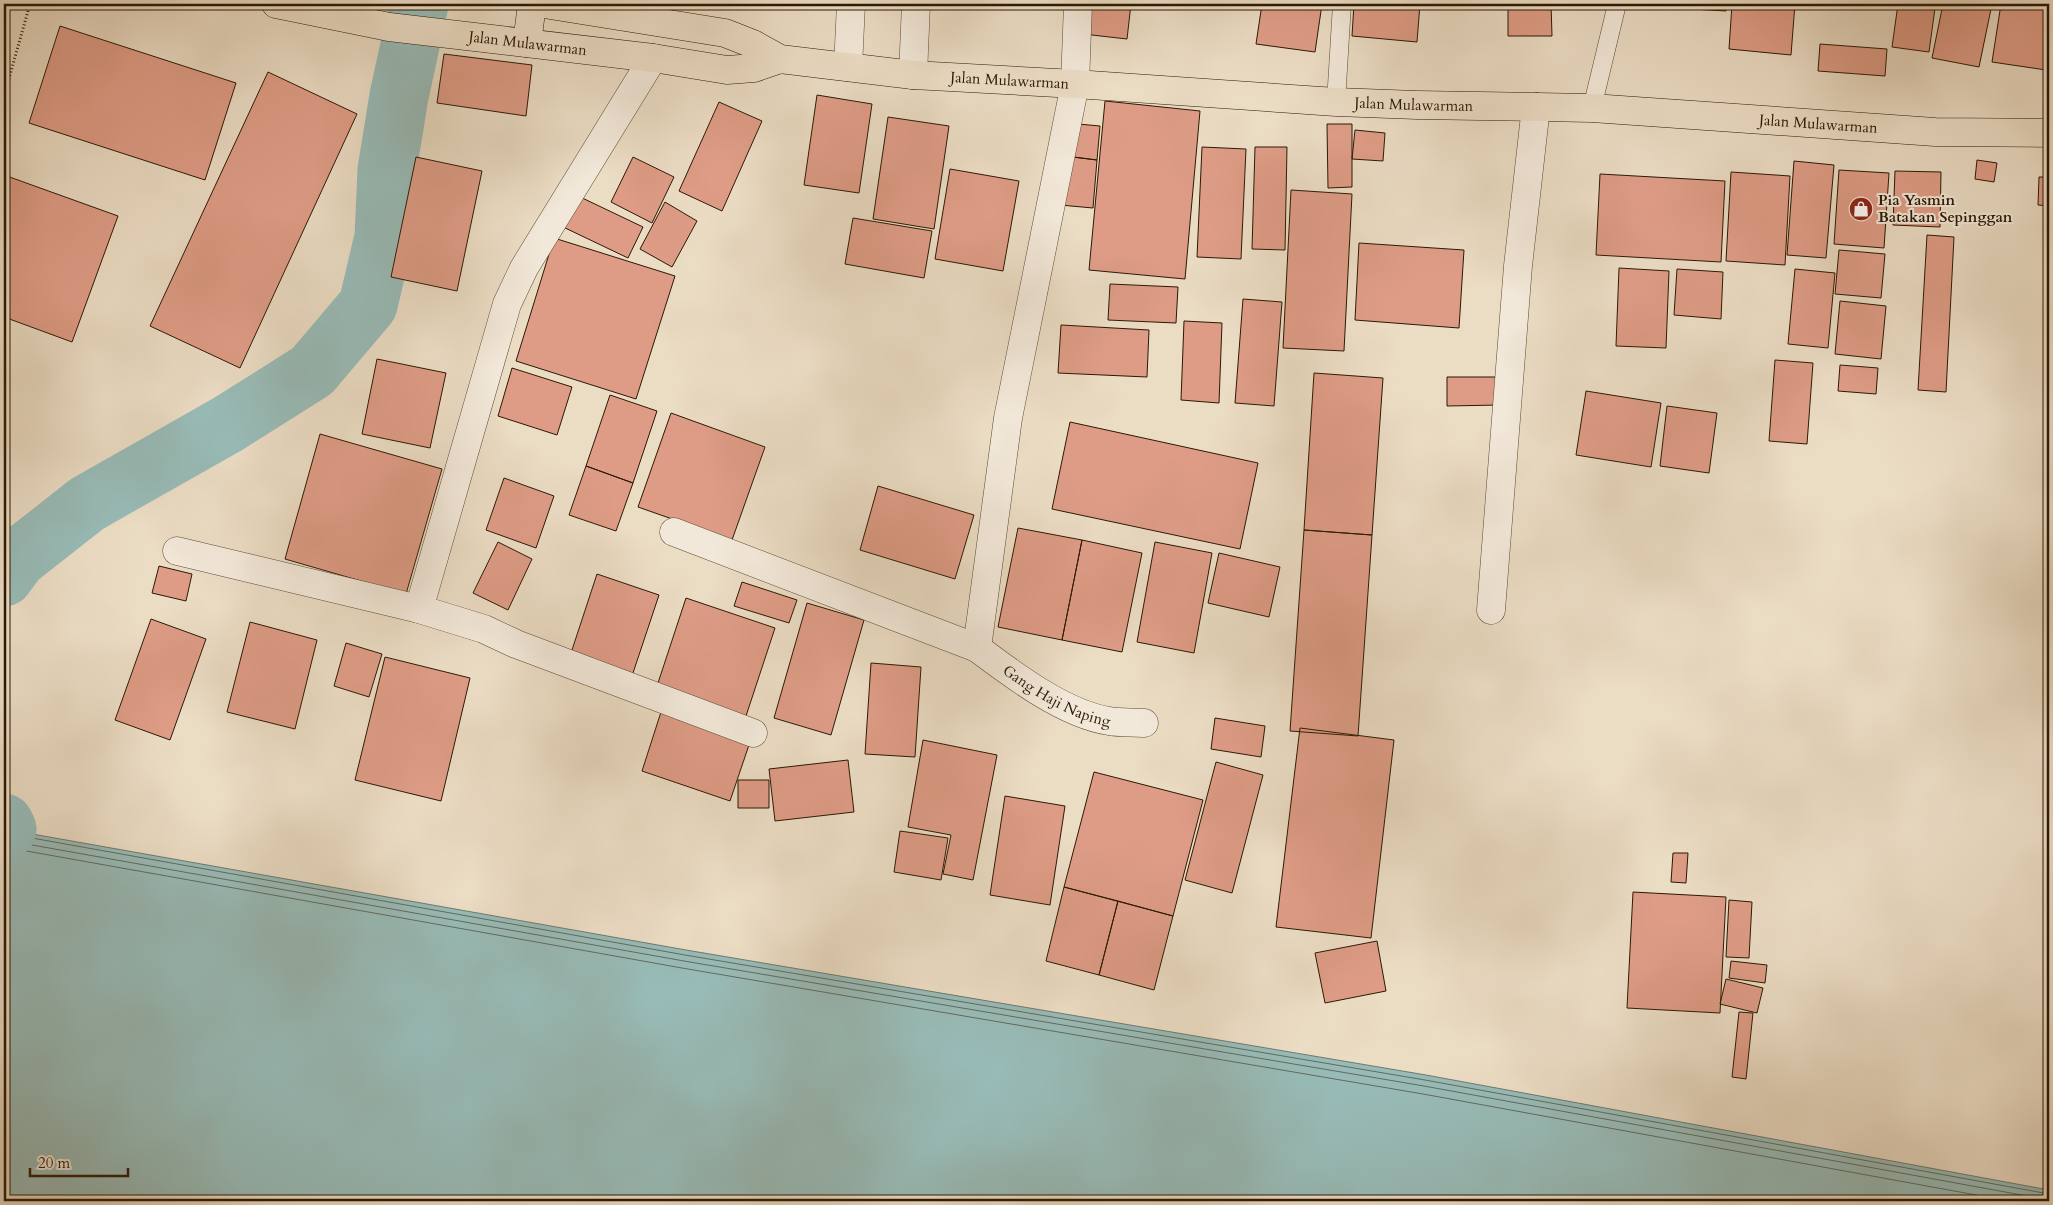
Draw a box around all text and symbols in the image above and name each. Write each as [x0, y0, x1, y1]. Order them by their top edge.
street label: Jalan Mulawarman [466, 26, 588, 60]
street label: Jalan Mulawarman [948, 67, 1070, 94]
street label: Jalan Mulawarman [1352, 93, 1474, 116]
street label: Jalan Mulawarman [1756, 110, 1879, 138]
place label: Pia Yasmin Batakan Sepinggan [1878, 190, 2013, 227]
shop icon: Pia Yasmin Batakan Sepinggan [1848, 196, 1874, 222]
street label: Gang Haji Naping [999, 660, 1113, 731]
scale bar [30, 1145, 128, 1177]
text: 20 m [38, 1153, 70, 1173]

